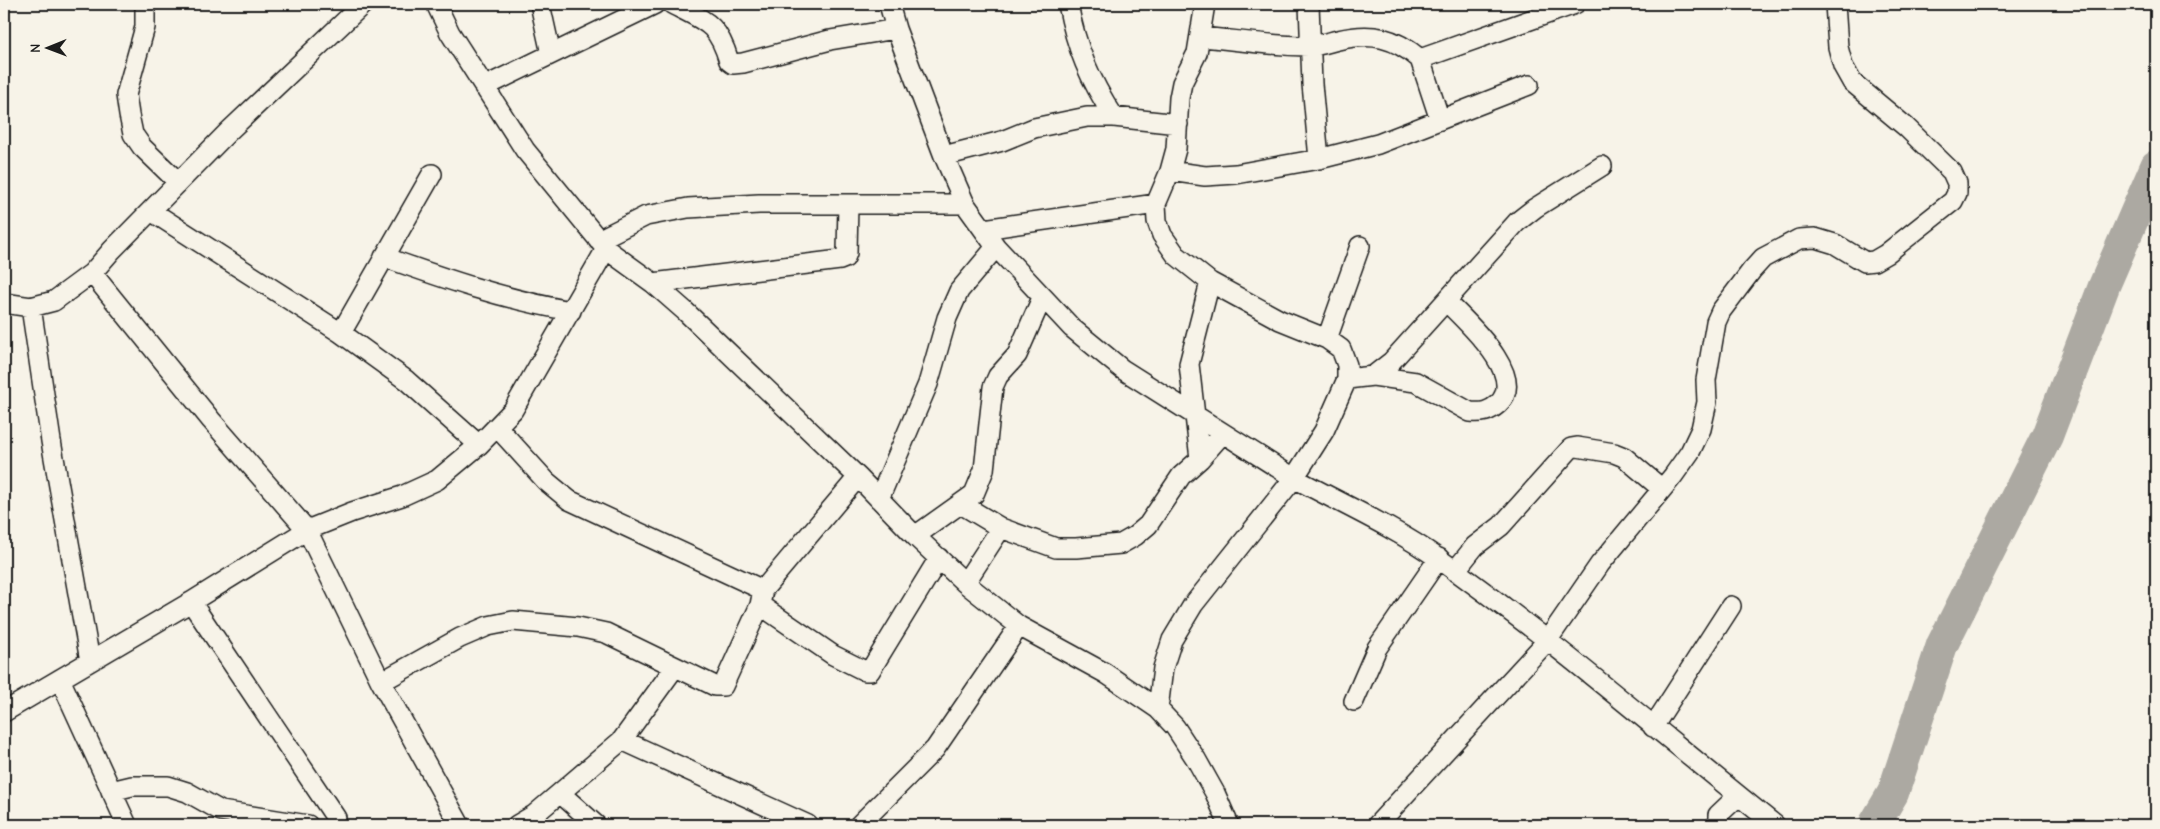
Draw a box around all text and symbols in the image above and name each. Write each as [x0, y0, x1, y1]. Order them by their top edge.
north arrow [22, 22, 72, 72]
text: N [27, 44, 44, 53]

